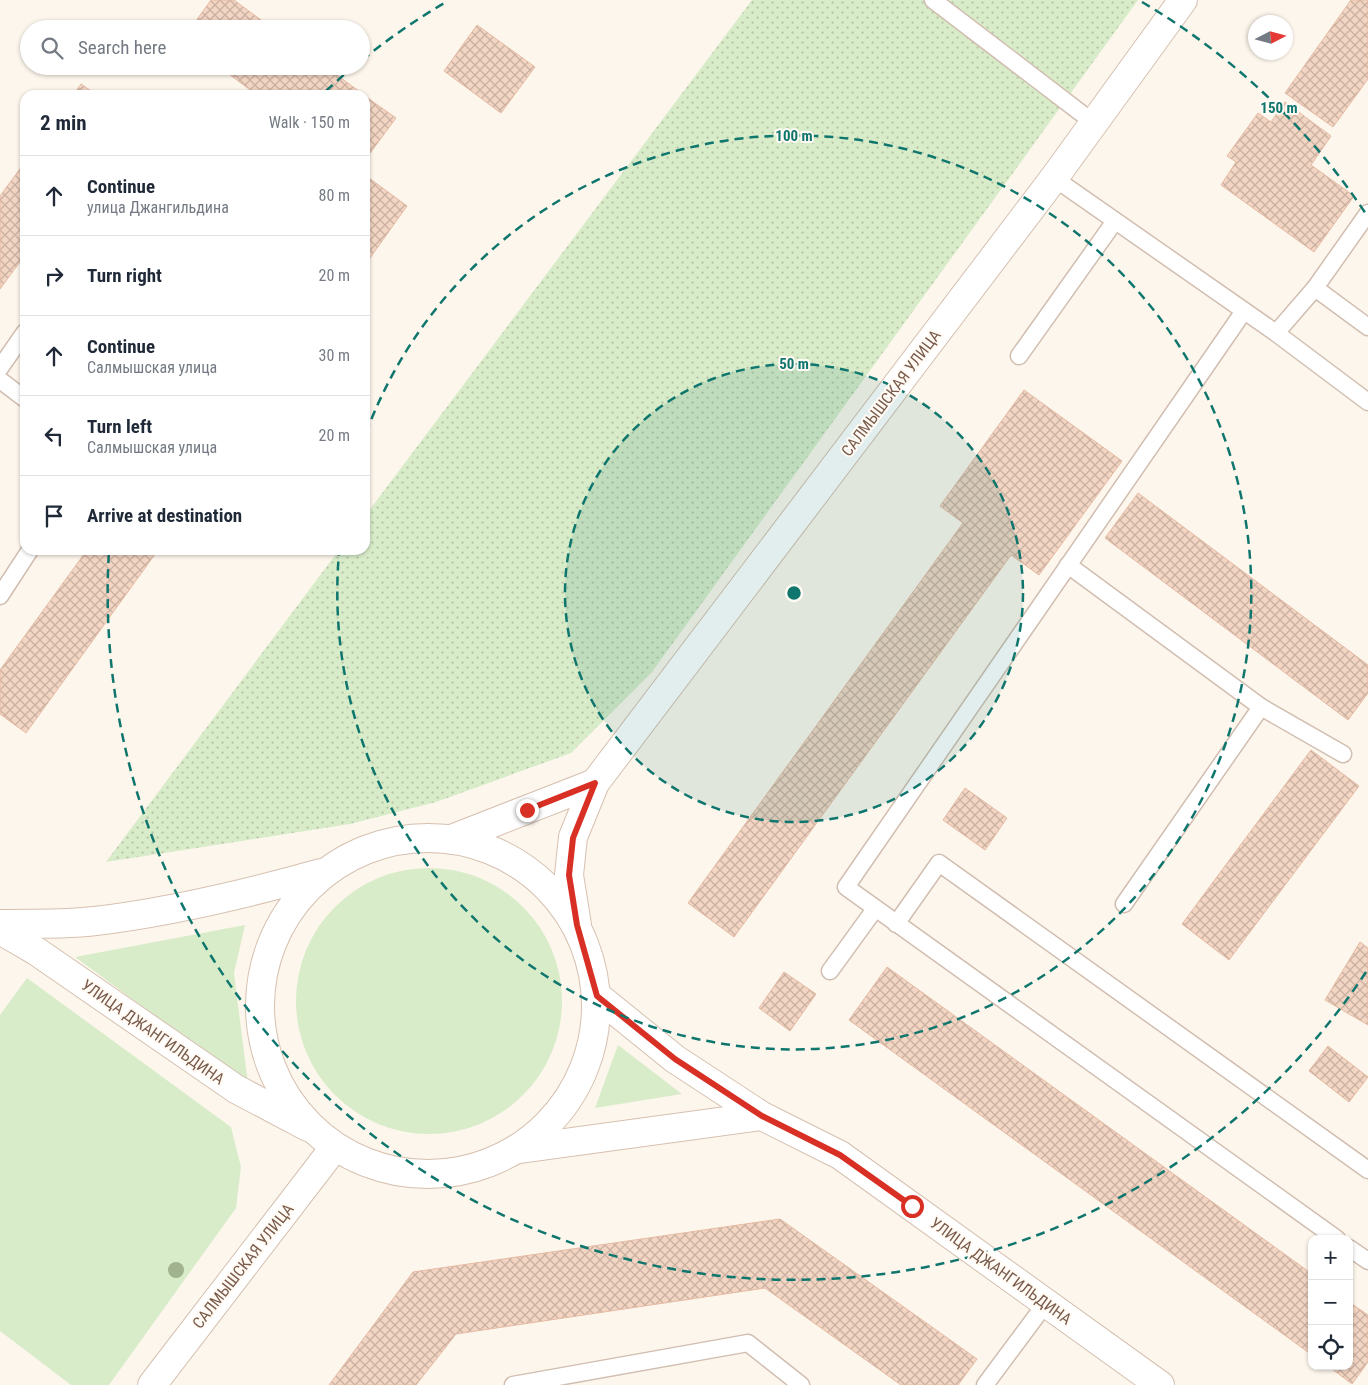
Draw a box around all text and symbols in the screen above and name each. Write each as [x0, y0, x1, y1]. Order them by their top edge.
north arrow [1248, 15, 1293, 60]
search box [20, 20, 370, 75]
icon: search [38, 34, 66, 62]
text: Search here [78, 36, 166, 59]
text: 150 m [1260, 99, 1298, 117]
text: 2 min [40, 111, 87, 135]
text: Walk · 150 m [269, 113, 350, 132]
text: 100 m [775, 127, 813, 145]
text: Continue [87, 175, 155, 198]
icon: ahead [40, 182, 68, 210]
text: 80 m [318, 186, 350, 205]
text: улица Джангильдина [87, 198, 229, 217]
icon: right [40, 262, 68, 290]
text: Turn right [87, 264, 162, 287]
text: 20 m [318, 266, 350, 285]
street label: САЛМЫШСКАЯ УЛИЦА [837, 326, 945, 460]
text: Continue [87, 335, 155, 358]
icon: ahead [40, 342, 68, 370]
text: 30 m [318, 346, 350, 365]
text: 50 m [779, 355, 809, 373]
text: Салмышская улица [87, 358, 217, 377]
text: Turn left [87, 415, 152, 438]
icon: left [40, 422, 68, 450]
text: 20 m [318, 426, 350, 445]
text: Салмышская улица [87, 438, 217, 457]
icon: arrive [40, 502, 68, 530]
text: Arrive at destination [87, 504, 242, 527]
centre of rings [785, 584, 803, 602]
route end [516, 799, 539, 822]
street label: УЛИЦА ДЖАНГИЛЬДИНА [78, 975, 228, 1089]
route start [901, 1195, 924, 1218]
street label: САЛМЫШСКАЯ УЛИЦА [188, 1200, 298, 1332]
street label: УЛИЦА ДЖАНГИЛЬДИНА [927, 1213, 1075, 1329]
map controls [1308, 1235, 1353, 1370]
button: + [1308, 1235, 1353, 1280]
button: − [1308, 1280, 1353, 1325]
button: locate [1308, 1325, 1353, 1370]

